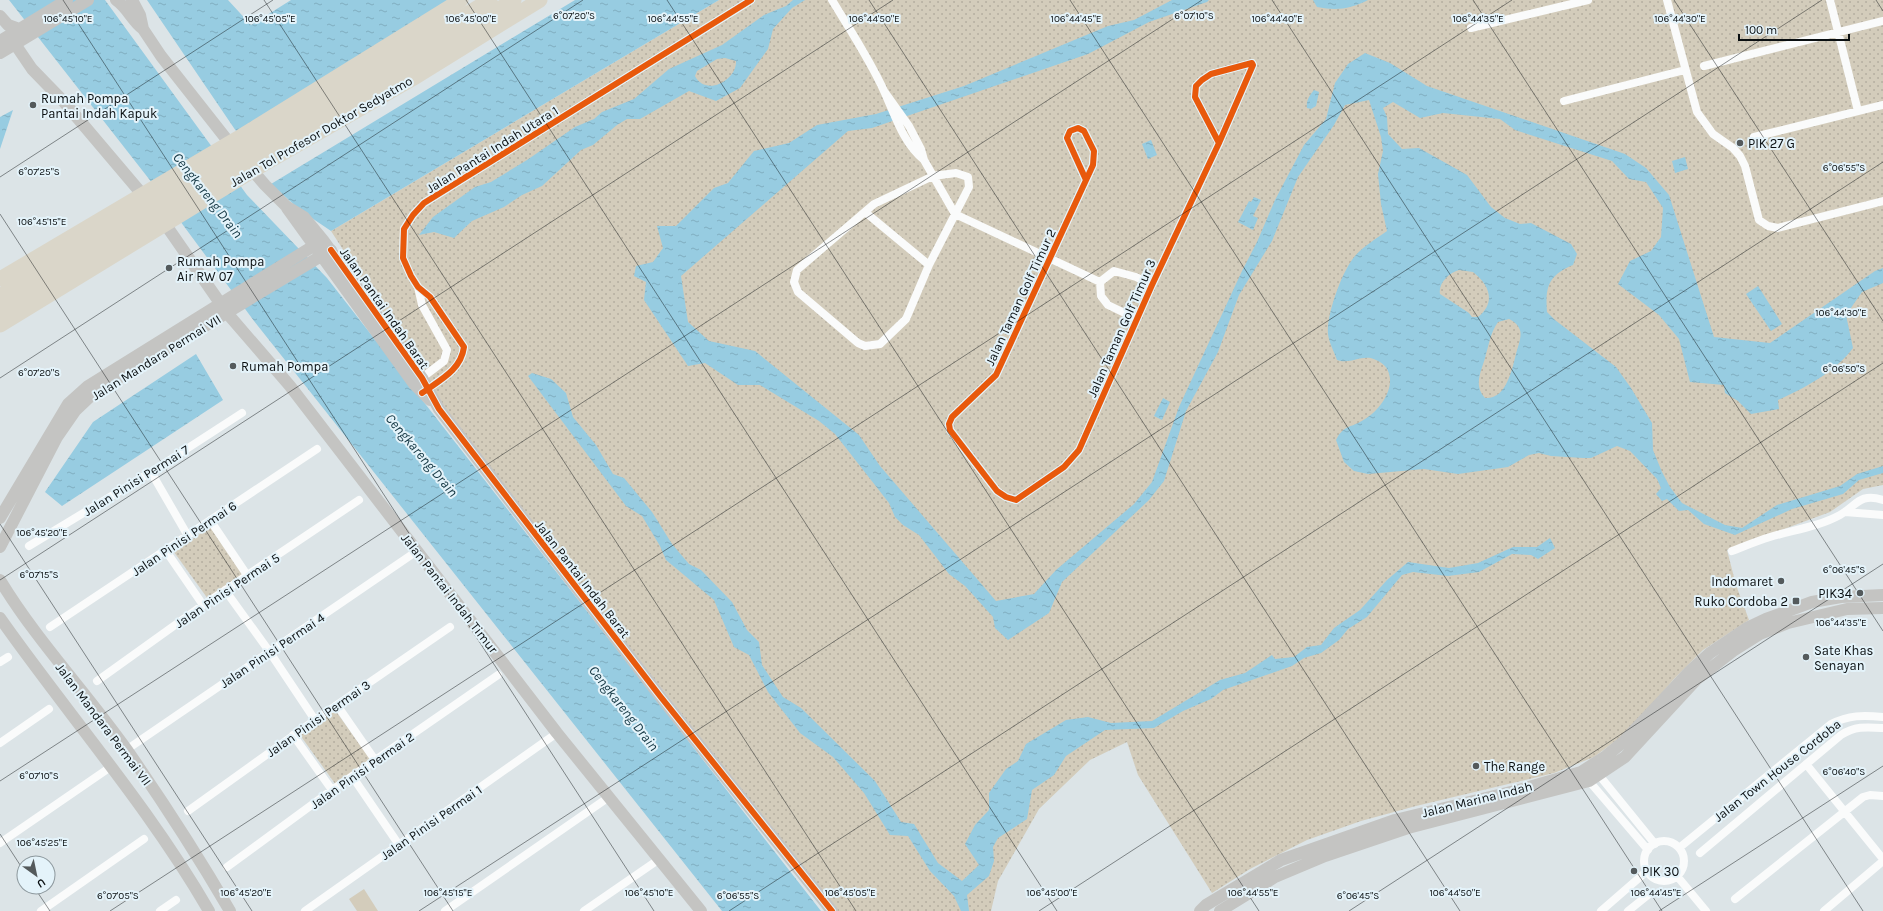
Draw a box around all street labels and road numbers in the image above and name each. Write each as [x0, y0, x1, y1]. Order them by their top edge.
street label: Jalan Tol Profesor Doktor Sedyatmo [228, 73, 415, 190]
street label: Jalan Pantai Indah Utara 1 [424, 103, 561, 196]
street label: Jalan Taman Golf Timur 2 [982, 226, 1059, 368]
street label: Jalan Pantai Indah Barat [337, 245, 432, 372]
street label: Jalan Taman Golf Timur 3 [1084, 257, 1159, 400]
street label: Jalan Mandara Permai VII [89, 311, 224, 403]
street label: Jalan Pinisi Permai 7 [81, 442, 192, 519]
street label: Jalan Pinisi Permai 6 [129, 498, 239, 579]
street label: Jalan Pantai Indah Barat [532, 518, 633, 641]
street label: Jalan Pantai Indah Timur [398, 530, 501, 656]
street label: Jalan Pinisi Permai 5 [172, 550, 282, 631]
street label: Jalan Pinisi Permai 4 [217, 610, 327, 691]
street label: Jalan Mandara Permai VII [53, 660, 155, 788]
street label: Jalan Pinisi Permai 3 [264, 677, 373, 760]
street label: Jalan Town House Cordoba [1711, 716, 1844, 825]
street label: Jalan Pinisi Permai 2 [308, 729, 417, 812]
street label: Jalan Marina Indah [1420, 779, 1534, 820]
street label: Jalan Pinisi Permai 1 [378, 782, 485, 863]

